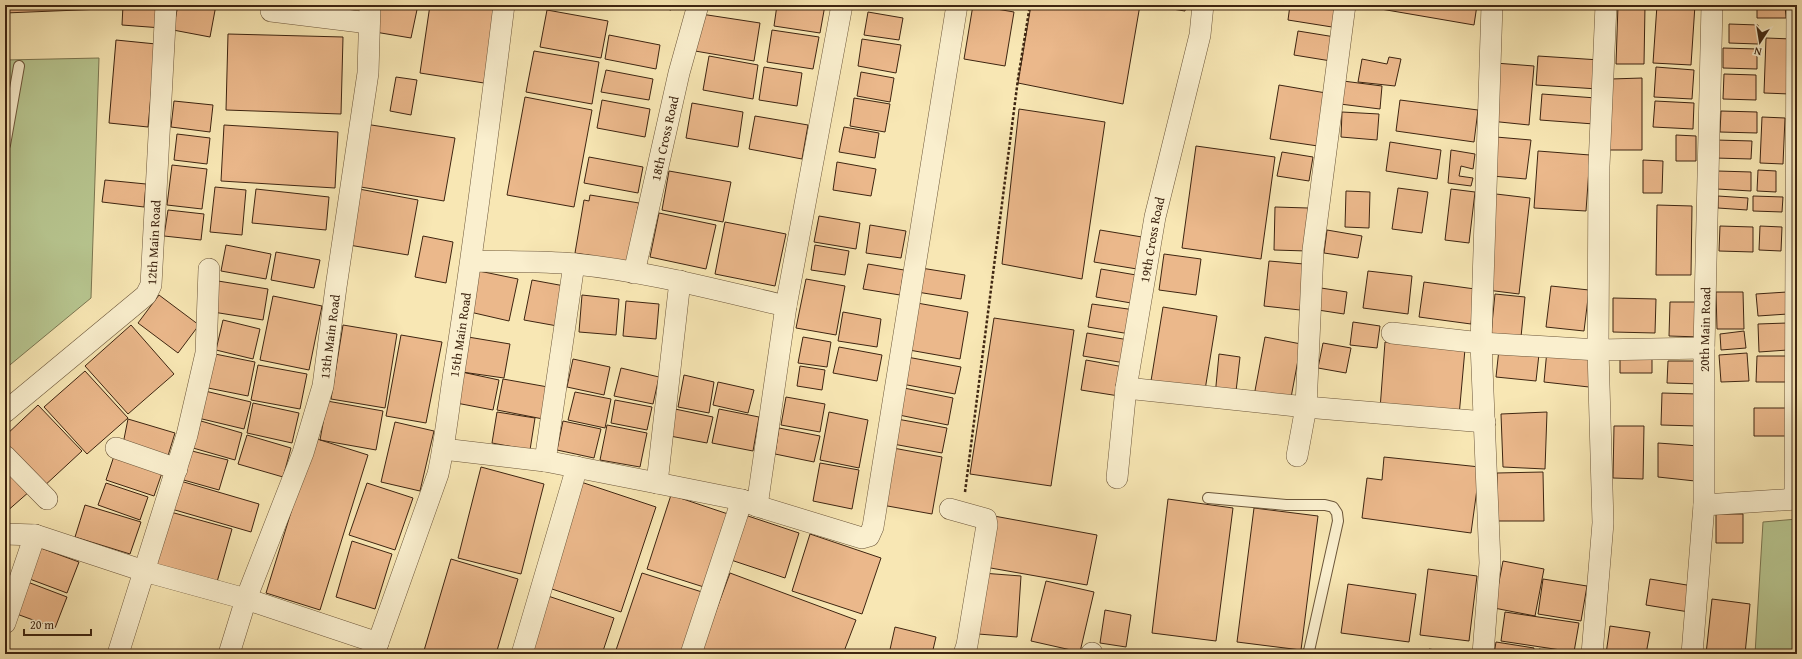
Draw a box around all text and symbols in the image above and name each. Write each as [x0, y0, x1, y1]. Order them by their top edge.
north arrow [1740, 22, 1780, 62]
text: N [1752, 43, 1763, 60]
street label: 18th Cross Road [646, 94, 684, 183]
street label: 19th Cross Road [1135, 195, 1170, 284]
street label: 12th Main Road [142, 199, 166, 286]
street label: 20th Main Road [1695, 287, 1715, 372]
street label: 15th Main Road [444, 291, 476, 378]
street label: 13th Main Road [315, 293, 345, 380]
scale bar [24, 611, 91, 637]
text: 20 m [30, 616, 54, 633]

